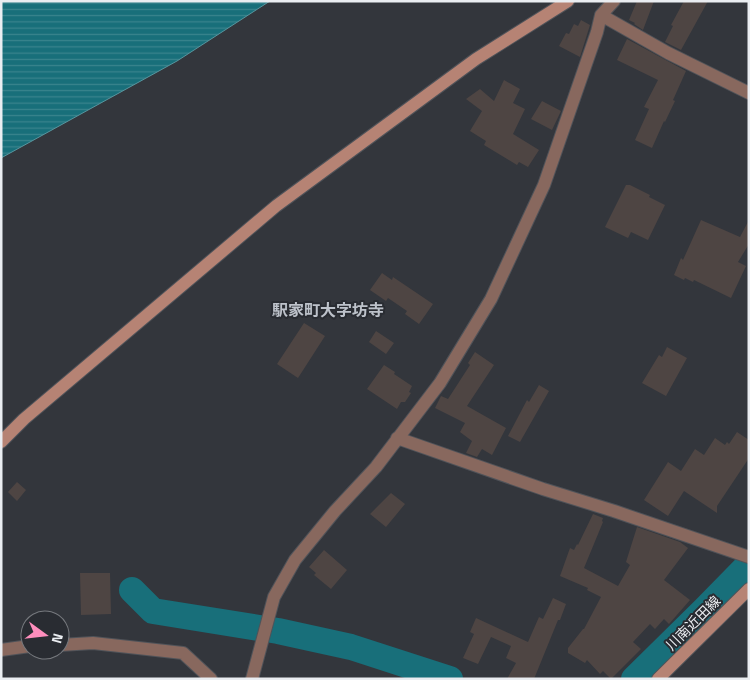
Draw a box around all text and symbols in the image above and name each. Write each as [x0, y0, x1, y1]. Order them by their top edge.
district label: 駅家町大字坊寺 [272, 298, 384, 322]
street label: 川南近田線 [660, 590, 725, 655]
north arrow [20, 610, 70, 660]
text: N [47, 631, 69, 646]

